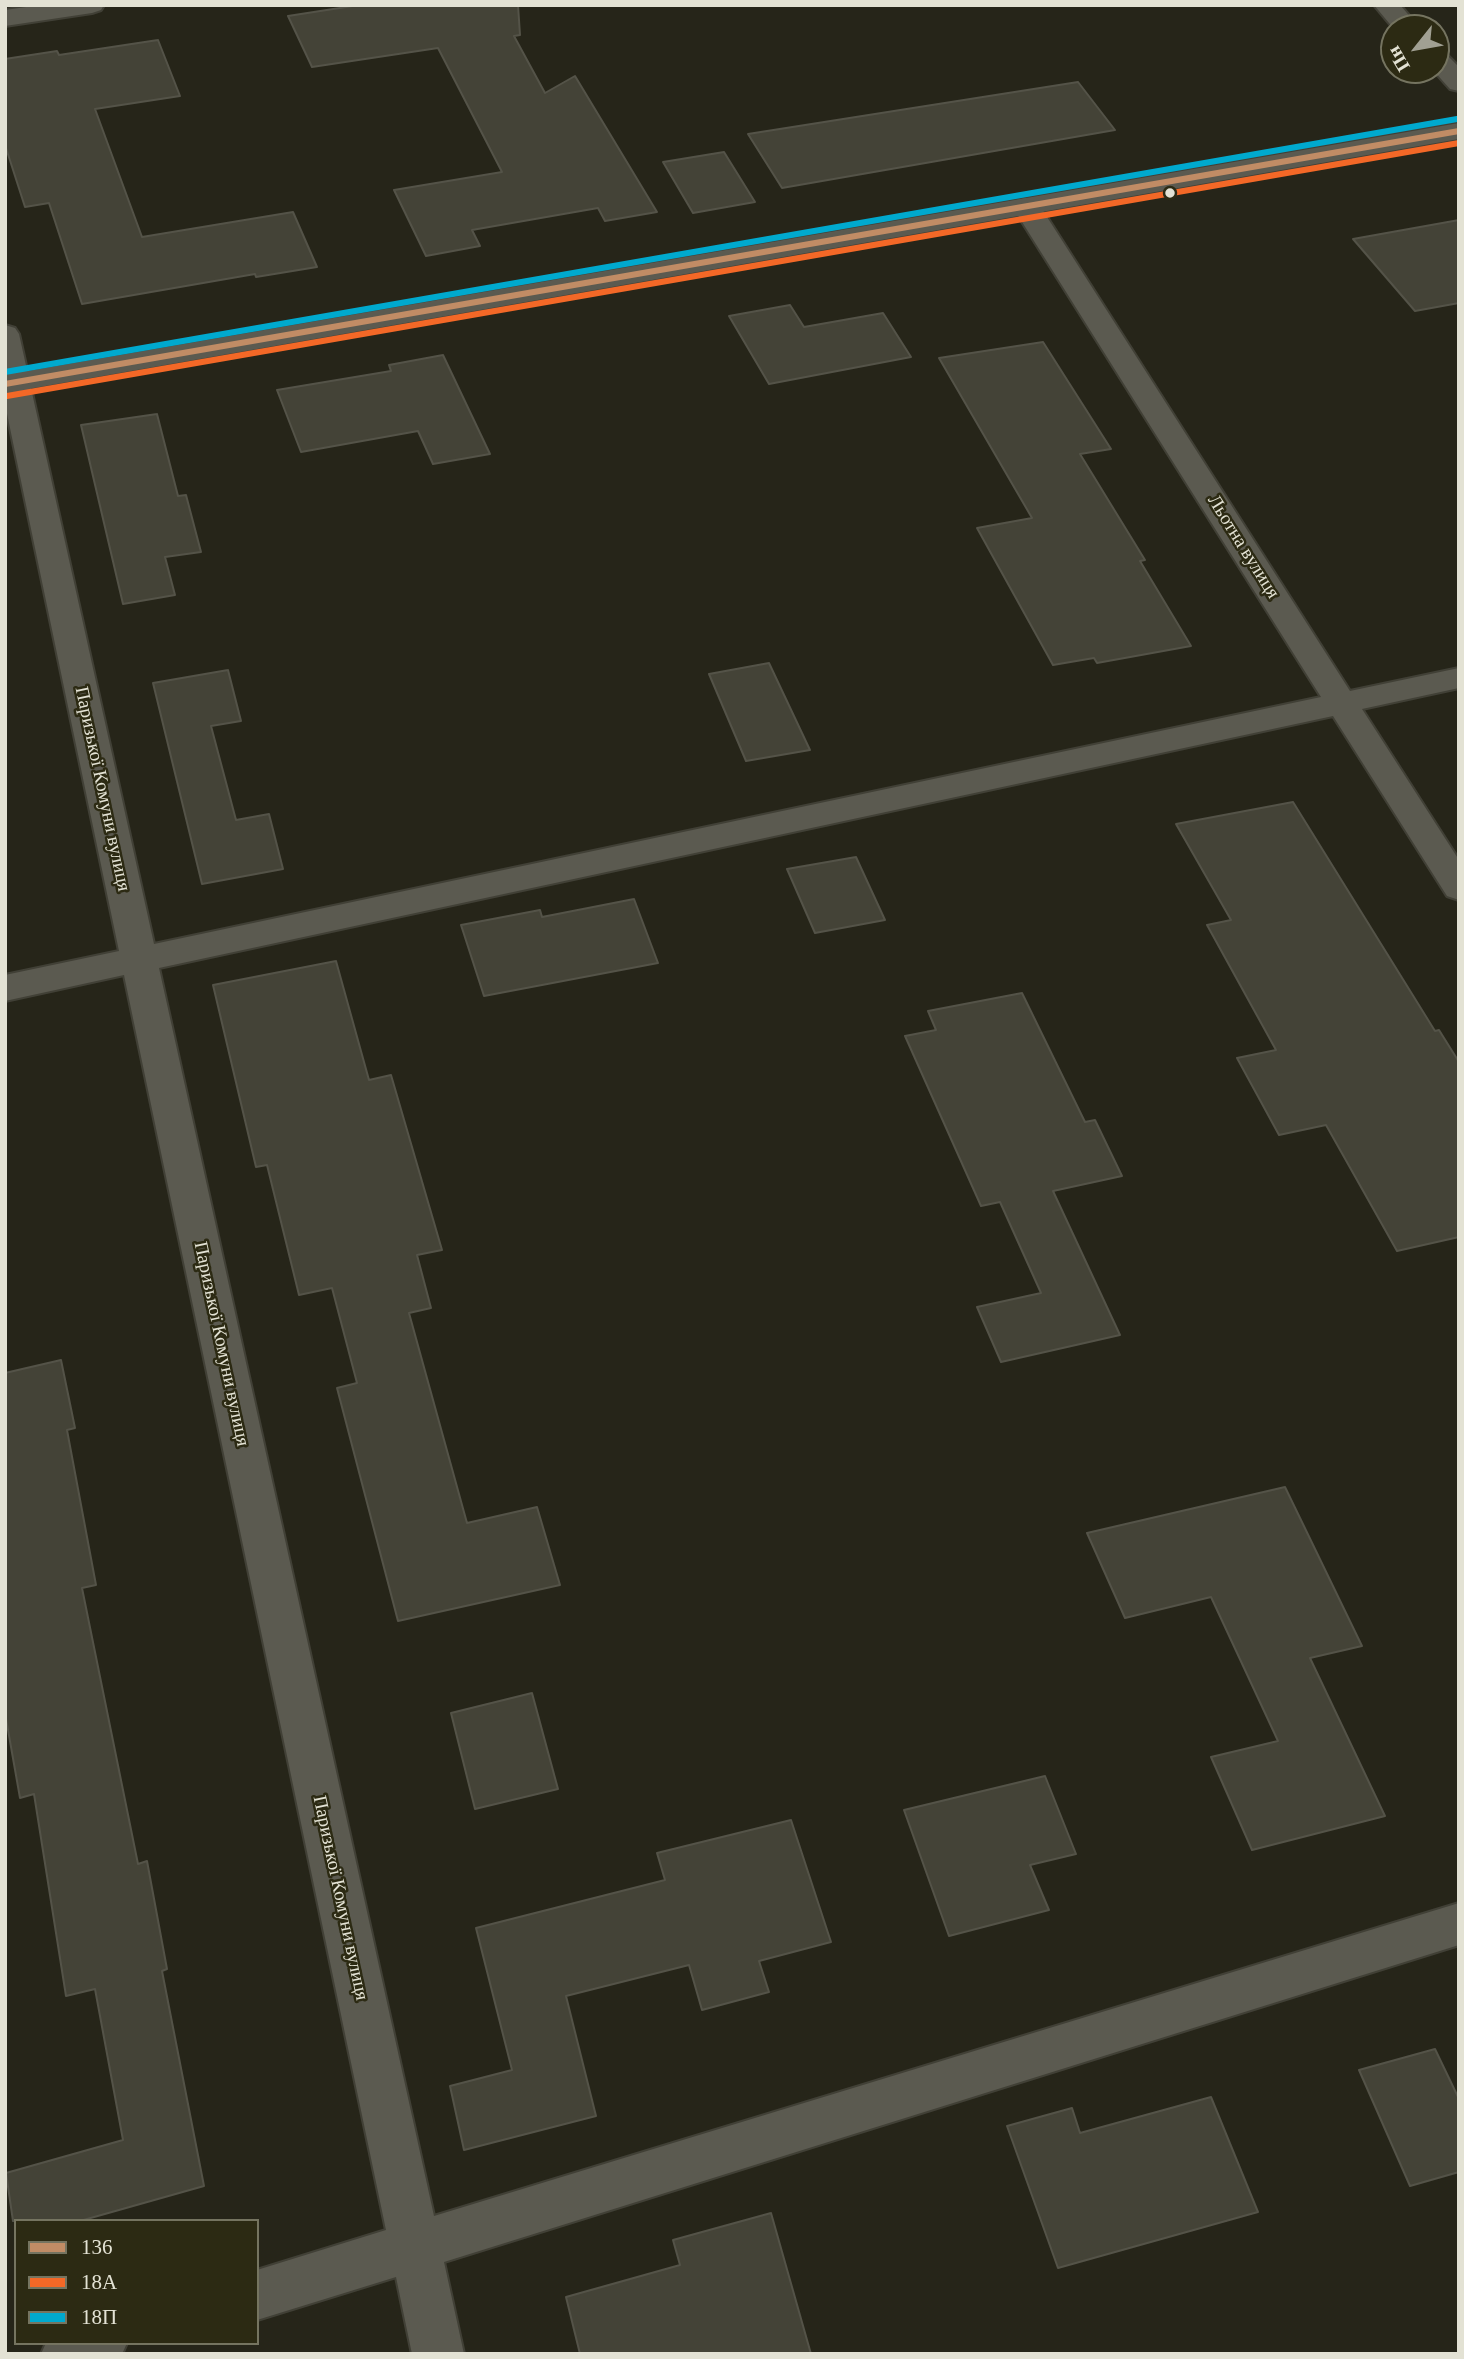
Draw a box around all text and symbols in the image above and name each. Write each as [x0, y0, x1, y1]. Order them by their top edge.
north arrow [1380, 14, 1450, 84]
text: Пн [1383, 43, 1414, 75]
unlabelled marker [1163, 186, 1177, 200]
street label: Льотна вулиця [1202, 491, 1284, 603]
street label: Паризької Комуни вулиця [69, 685, 135, 893]
street label: Паризької Комуни вулиця [188, 1240, 254, 1448]
street label: Паризької Комуни вулиця [307, 1794, 373, 2002]
legend [14, 2219, 259, 2345]
text: 136 [81, 2235, 113, 2259]
text: 18А [81, 2270, 117, 2294]
text: 18П [81, 2305, 117, 2329]

